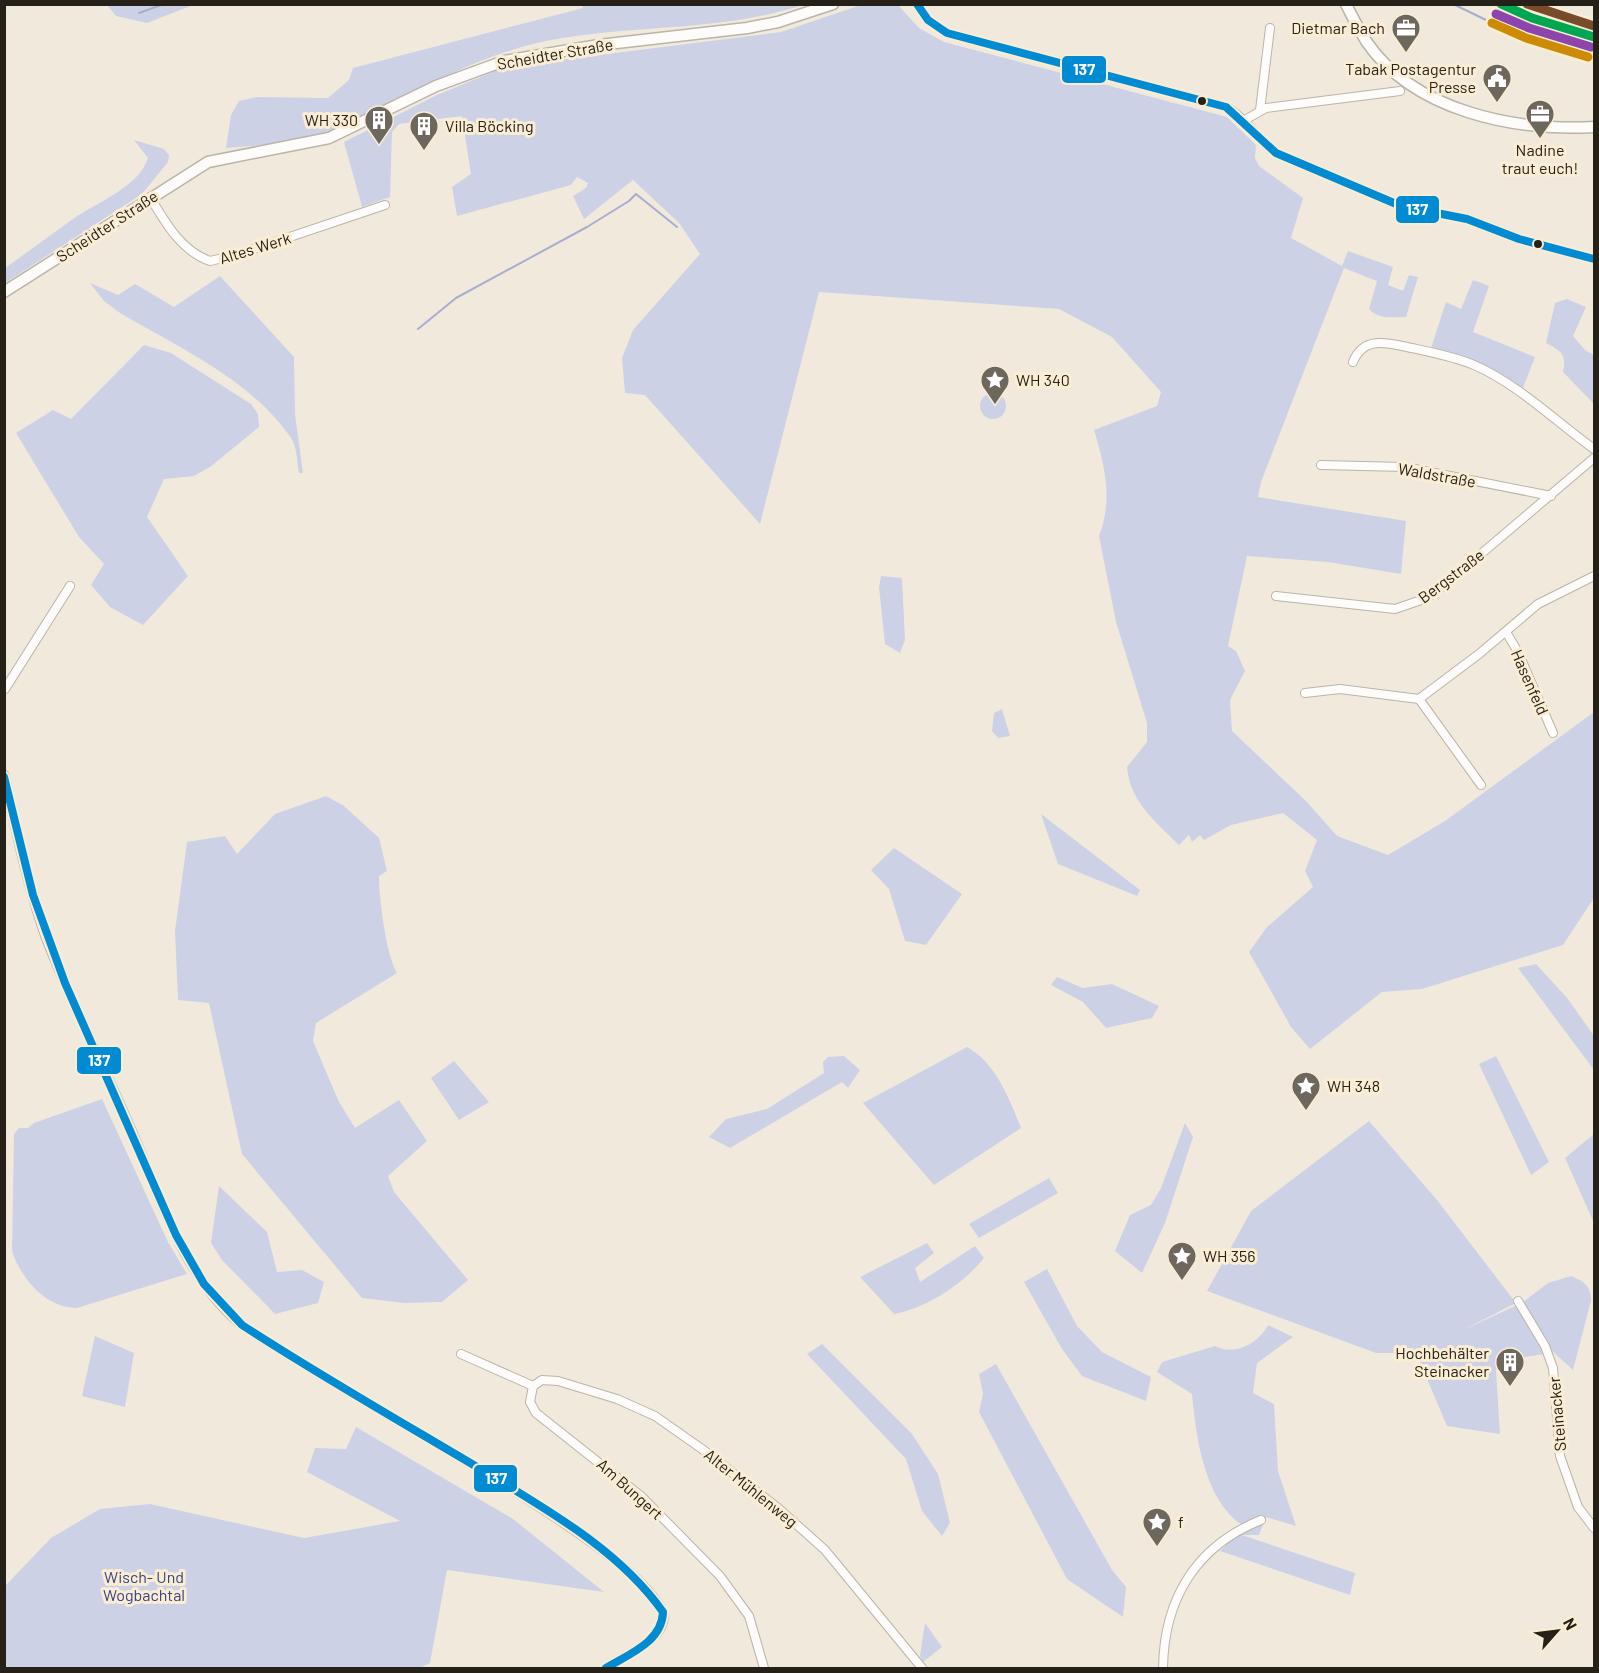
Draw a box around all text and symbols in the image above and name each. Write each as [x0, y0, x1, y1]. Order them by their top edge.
office icon: Dietmar Bach [1390, 12, 1422, 54]
place label: Dietmar Bach [1291, 18, 1385, 37]
street label: Scheidter Straße [496, 34, 614, 73]
line badge: 137 [1061, 55, 1107, 84]
text: 137 [1073, 59, 1095, 78]
place label: Tabak Postagentur Presse [1345, 59, 1476, 96]
public building icon: Tabak Postagentur Presse [1481, 62, 1513, 104]
unlabelled marker [1196, 95, 1208, 107]
office icon: Nadine traut euch! [1524, 98, 1556, 140]
building icon: WH 330 [363, 104, 395, 146]
place label: WH 330 [305, 110, 358, 129]
building icon: Villa Böcking [408, 110, 440, 152]
place label: Villa Böcking [445, 116, 533, 135]
place label: Nadine traut euch! [1502, 140, 1578, 177]
street label: Scheidter Straße [52, 186, 161, 265]
line badge: 137 [1395, 195, 1440, 224]
text: 137 [1406, 199, 1428, 218]
street label: Altes Werk [217, 228, 293, 267]
unlabelled marker [1532, 238, 1544, 250]
place icon: WH 340 [979, 364, 1011, 406]
place label: WH 340 [1016, 370, 1070, 389]
street label: Waldstraße [1397, 458, 1478, 491]
street label: Bergstraße [1414, 545, 1487, 607]
street label: Hasenfeld [1508, 646, 1553, 717]
line badge: 137 [76, 1046, 122, 1075]
text: 137 [88, 1050, 110, 1069]
place icon: WH 348 [1290, 1070, 1322, 1112]
place label: WH 348 [1327, 1076, 1380, 1095]
place icon: WH 356 [1166, 1240, 1198, 1282]
place label: WH 356 [1203, 1246, 1255, 1265]
place label: Hochbehälter Steinacker [1395, 1343, 1489, 1380]
building icon: Hochbehälter Steinacker [1494, 1346, 1526, 1388]
street label: Steinacker [1544, 1376, 1569, 1452]
street label: Alter Mühlenweg [701, 1444, 802, 1531]
street label: Am Bungert [593, 1454, 667, 1523]
line badge: 137 [473, 1464, 518, 1493]
text: 137 [485, 1468, 507, 1487]
place icon: f [1141, 1506, 1173, 1548]
place label: f [1178, 1512, 1184, 1531]
park label: Wisch- Und Wogbachtal [103, 1567, 185, 1604]
north arrow [1527, 1601, 1587, 1661]
text: N [1560, 1615, 1582, 1633]

